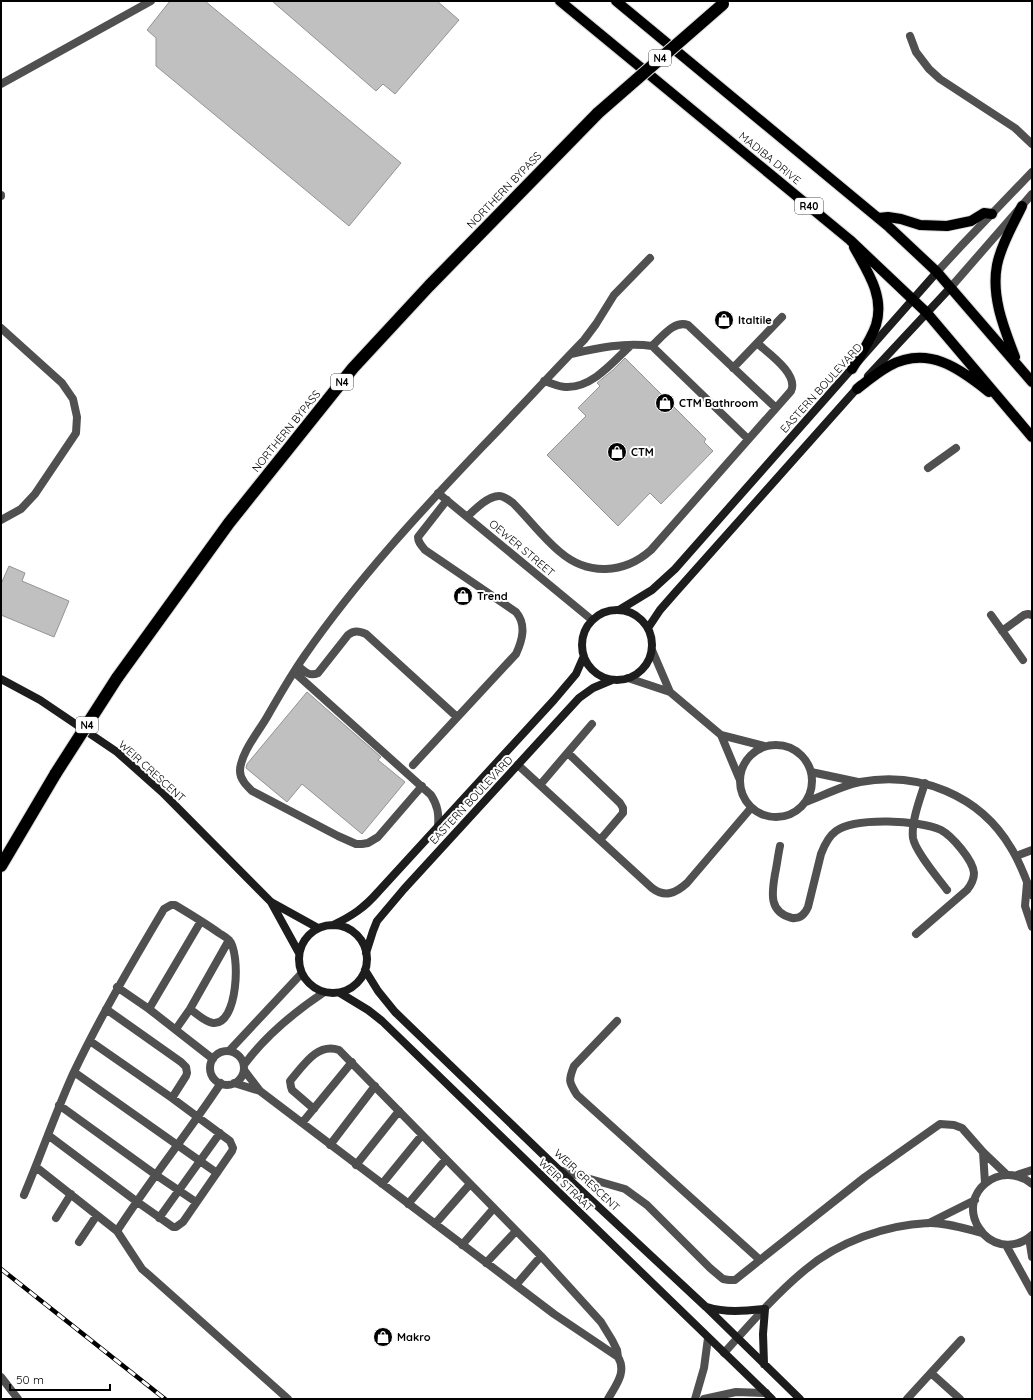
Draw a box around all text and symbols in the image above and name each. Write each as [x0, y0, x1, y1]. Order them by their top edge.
road number: N4 [649, 50, 671, 66]
street label: MADIBA DRIVE [736, 129, 804, 187]
street label: NORTHERN BYPASS [464, 149, 544, 231]
road number: R40 [795, 198, 823, 214]
shop icon: Italtile [713, 309, 735, 331]
place label: Italtile [738, 313, 772, 327]
street label: EASTERN BOULEVARD [777, 340, 865, 436]
road number: N4 [331, 374, 353, 390]
street label: NORTHERN BYPASS [249, 387, 323, 475]
shop icon: CTM Bathroom [654, 392, 676, 414]
place label: CTM Bathroom [679, 396, 758, 410]
shop icon: CTM [606, 441, 628, 463]
place label: CTM [631, 445, 654, 459]
street label: OEWER STREET [486, 517, 558, 580]
shop icon: Trend [452, 585, 474, 607]
place label: Trend [477, 589, 508, 603]
road number: N4 [76, 717, 98, 733]
street label: WEIR CRESCENT [116, 737, 189, 805]
street label: EASTERN BOULEVARD [426, 753, 516, 847]
street label: WEIR CRESCENT [551, 1146, 623, 1214]
street label: WEIR STRAAT [536, 1155, 596, 1215]
shop icon: Makro [372, 1326, 394, 1348]
place label: Makro [397, 1330, 431, 1344]
scale bar [10, 1366, 110, 1392]
text: 50 m [16, 1372, 44, 1387]

